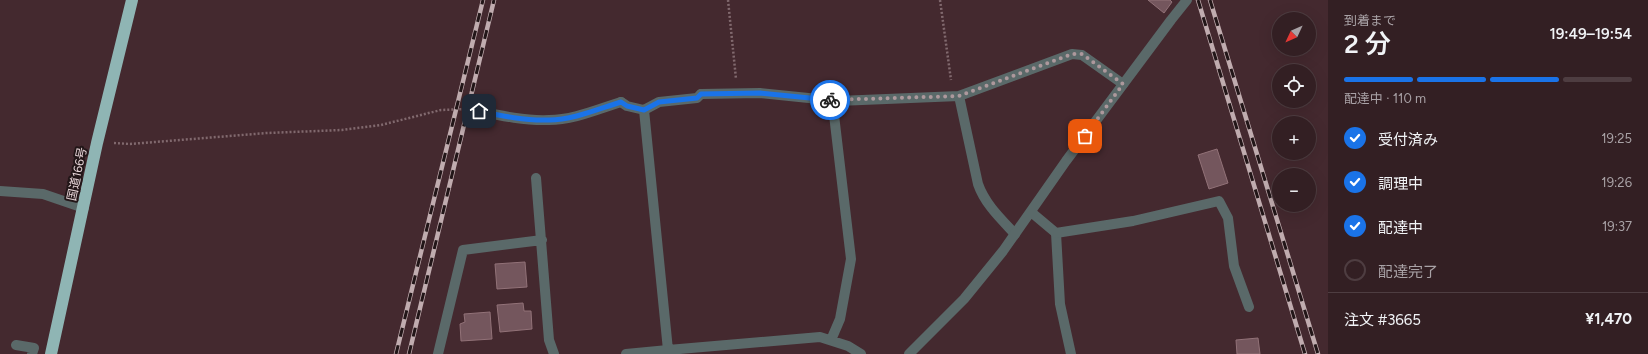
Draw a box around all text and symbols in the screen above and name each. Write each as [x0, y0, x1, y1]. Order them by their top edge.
north arrow [1272, 12, 1316, 56]
map controls [1272, 12, 1316, 212]
text: 到着まで [1344, 13, 1396, 28]
text: 19:49–19:54 [1549, 25, 1632, 43]
text: 2 分 [1344, 28, 1391, 60]
button: locate [1272, 64, 1316, 108]
courier [810, 80, 850, 120]
icon: bike [819, 89, 841, 111]
text: 配達中 · 110 m [1344, 91, 1426, 106]
pin [462, 94, 496, 128]
icon: home [468, 100, 490, 122]
button: + [1272, 116, 1316, 160]
pin [1068, 119, 1102, 153]
icon: bag [1074, 125, 1096, 147]
icon: check [1344, 127, 1366, 149]
text: 受付済み [1378, 131, 1438, 149]
text: 19:25 [1601, 131, 1632, 146]
street label: 国道166号 [64, 146, 90, 202]
button: − [1272, 168, 1316, 212]
icon: check [1344, 171, 1366, 193]
text: 調理中 [1378, 175, 1423, 193]
text: 19:26 [1601, 175, 1632, 190]
icon: check [1344, 215, 1366, 237]
text: 配達中 [1378, 219, 1423, 237]
text: 19:37 [1602, 219, 1632, 234]
text: 配達完了 [1378, 263, 1438, 281]
text: ¥1,470 [1585, 310, 1632, 328]
text: 注文 #3665 [1344, 311, 1421, 329]

